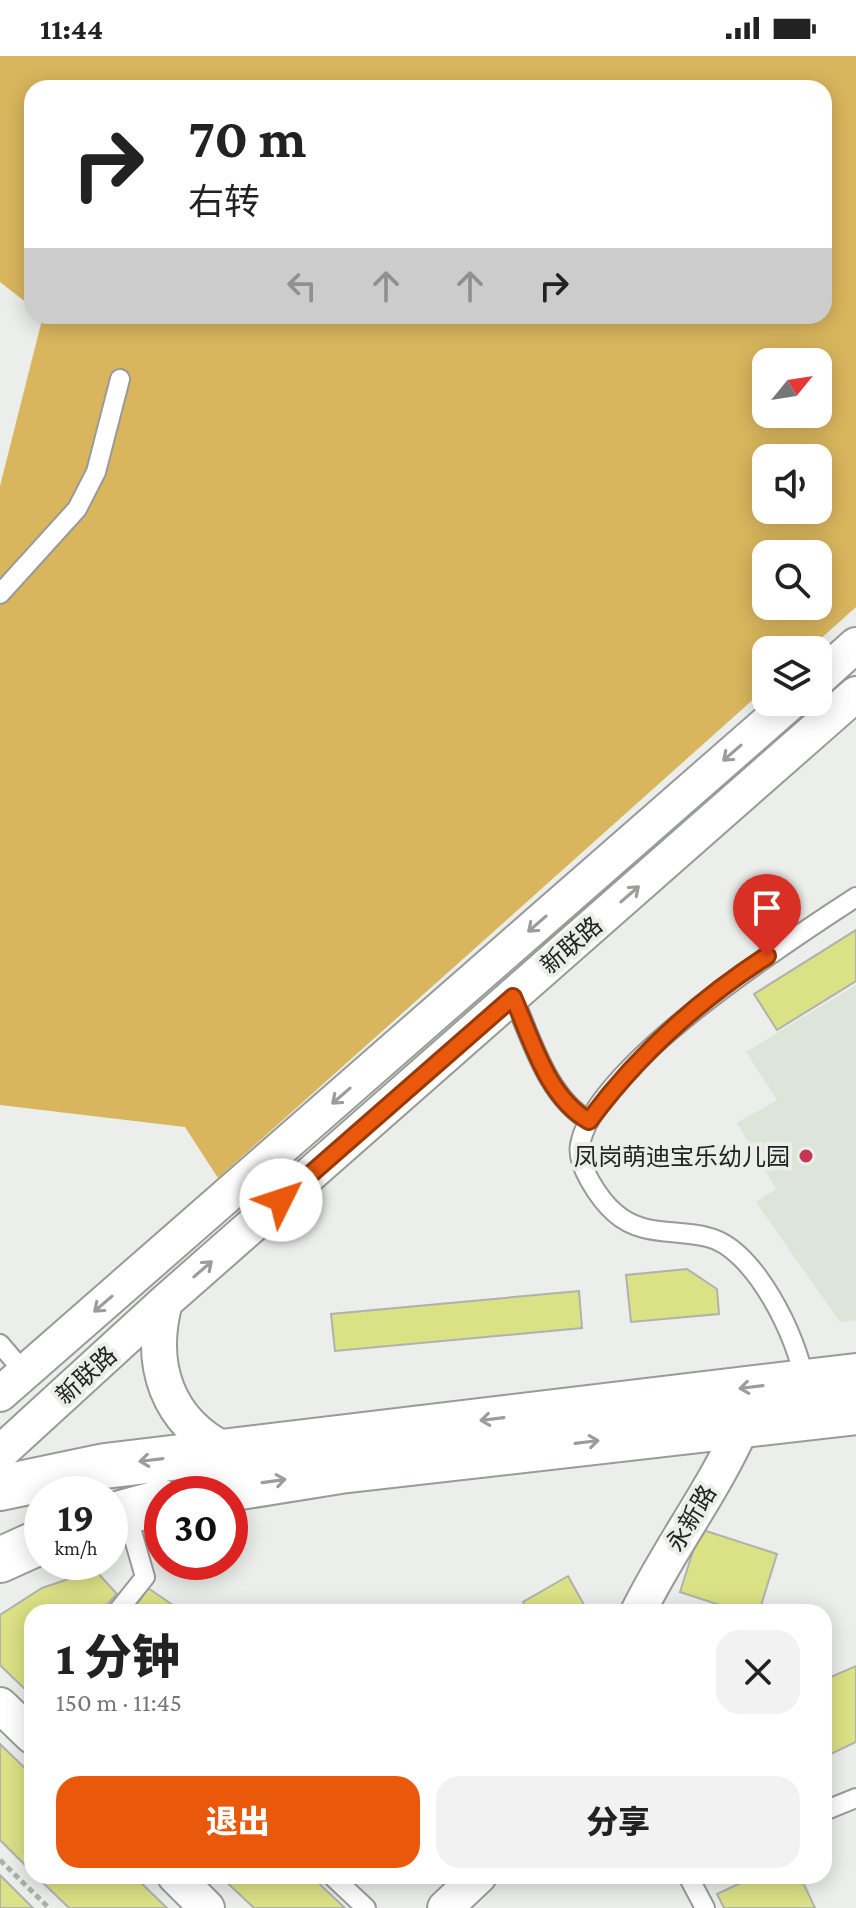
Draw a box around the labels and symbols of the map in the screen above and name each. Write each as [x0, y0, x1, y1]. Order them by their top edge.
north arrow [752, 348, 832, 428]
one-way arrow [723, 744, 743, 762]
pin [733, 874, 801, 956]
one-way arrow [619, 885, 639, 903]
street label: 新联路 [535, 911, 607, 979]
one-way arrow [527, 915, 547, 933]
one-way arrow [331, 1086, 352, 1104]
place label: 凤岗萌迪宝乐幼儿园 [574, 1143, 790, 1170]
marker: 凤岗萌迪宝乐幼儿园 [797, 1147, 815, 1165]
position arrow [239, 1158, 323, 1242]
one-way arrow [193, 1260, 213, 1278]
one-way arrow [94, 1294, 114, 1312]
street label: 新联路 [50, 1341, 122, 1409]
one-way arrow [738, 1380, 764, 1395]
one-way arrow [480, 1411, 506, 1426]
one-way arrow [573, 1435, 600, 1450]
one-way arrow [138, 1453, 165, 1468]
one-way arrow [260, 1473, 286, 1488]
speed limit sign: 30 [144, 1476, 248, 1580]
street label: 永新路 [661, 1480, 721, 1556]

